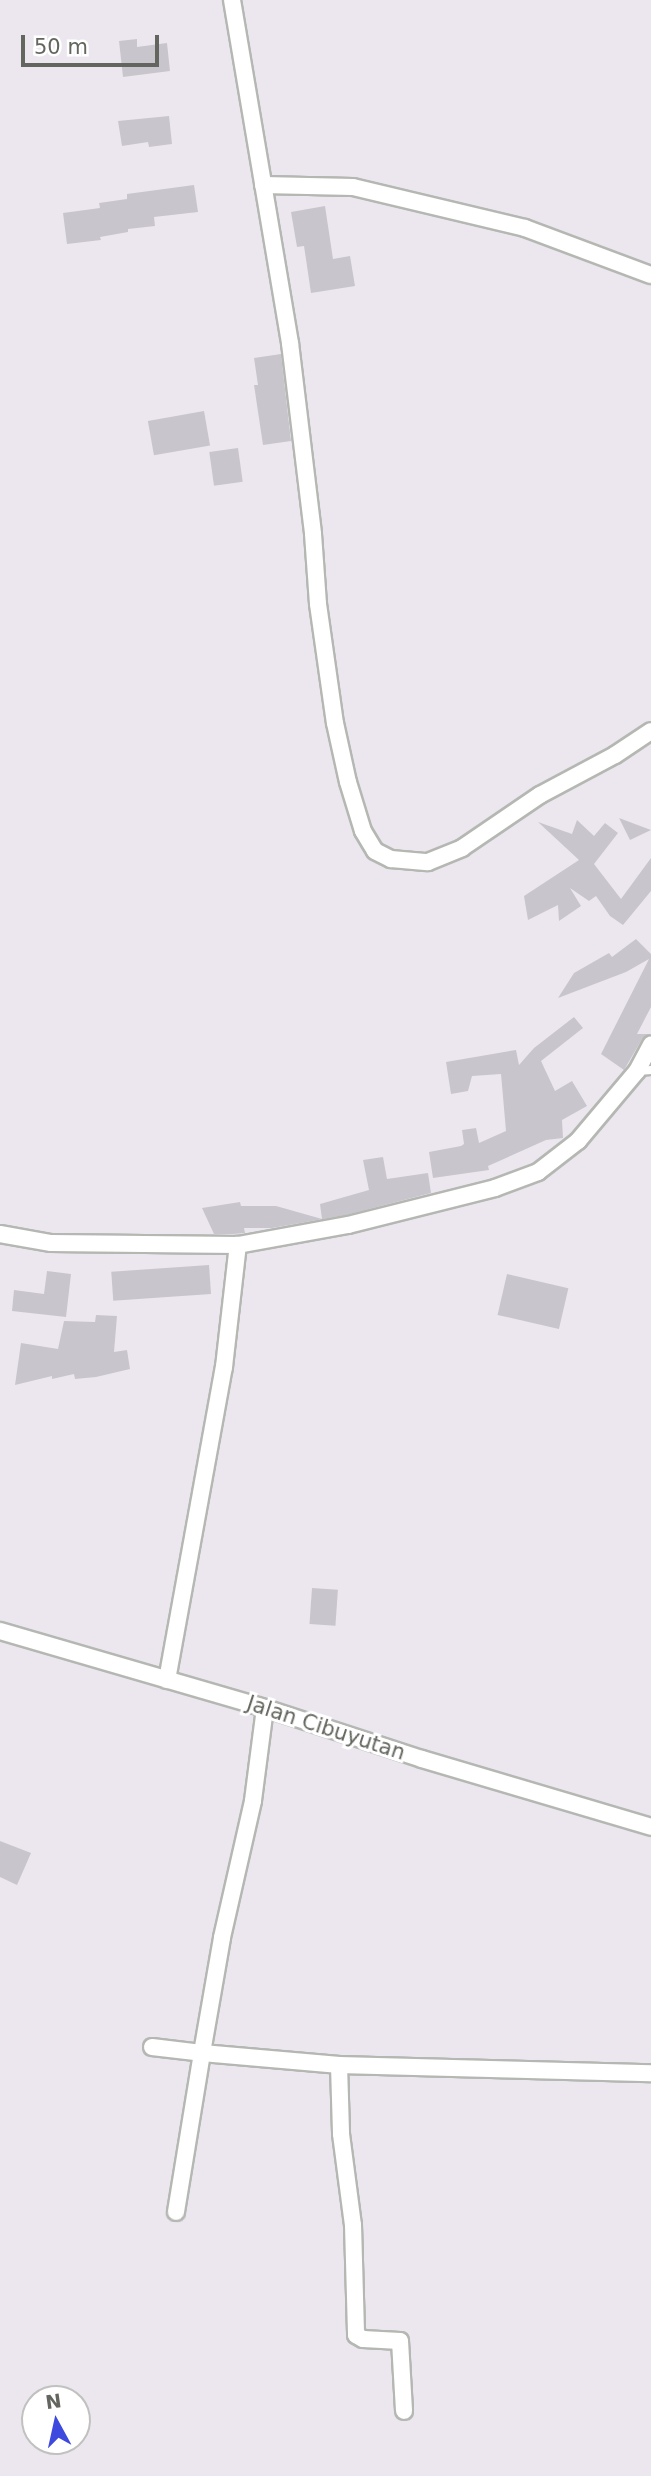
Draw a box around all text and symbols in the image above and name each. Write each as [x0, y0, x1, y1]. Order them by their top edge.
scale bar [24, 21, 163, 65]
text: 50 m [34, 35, 88, 59]
street label: Jalan Cibuyutan [244, 1691, 408, 1765]
north arrow [21, 2385, 91, 2455]
text: N [44, 2389, 63, 2413]

